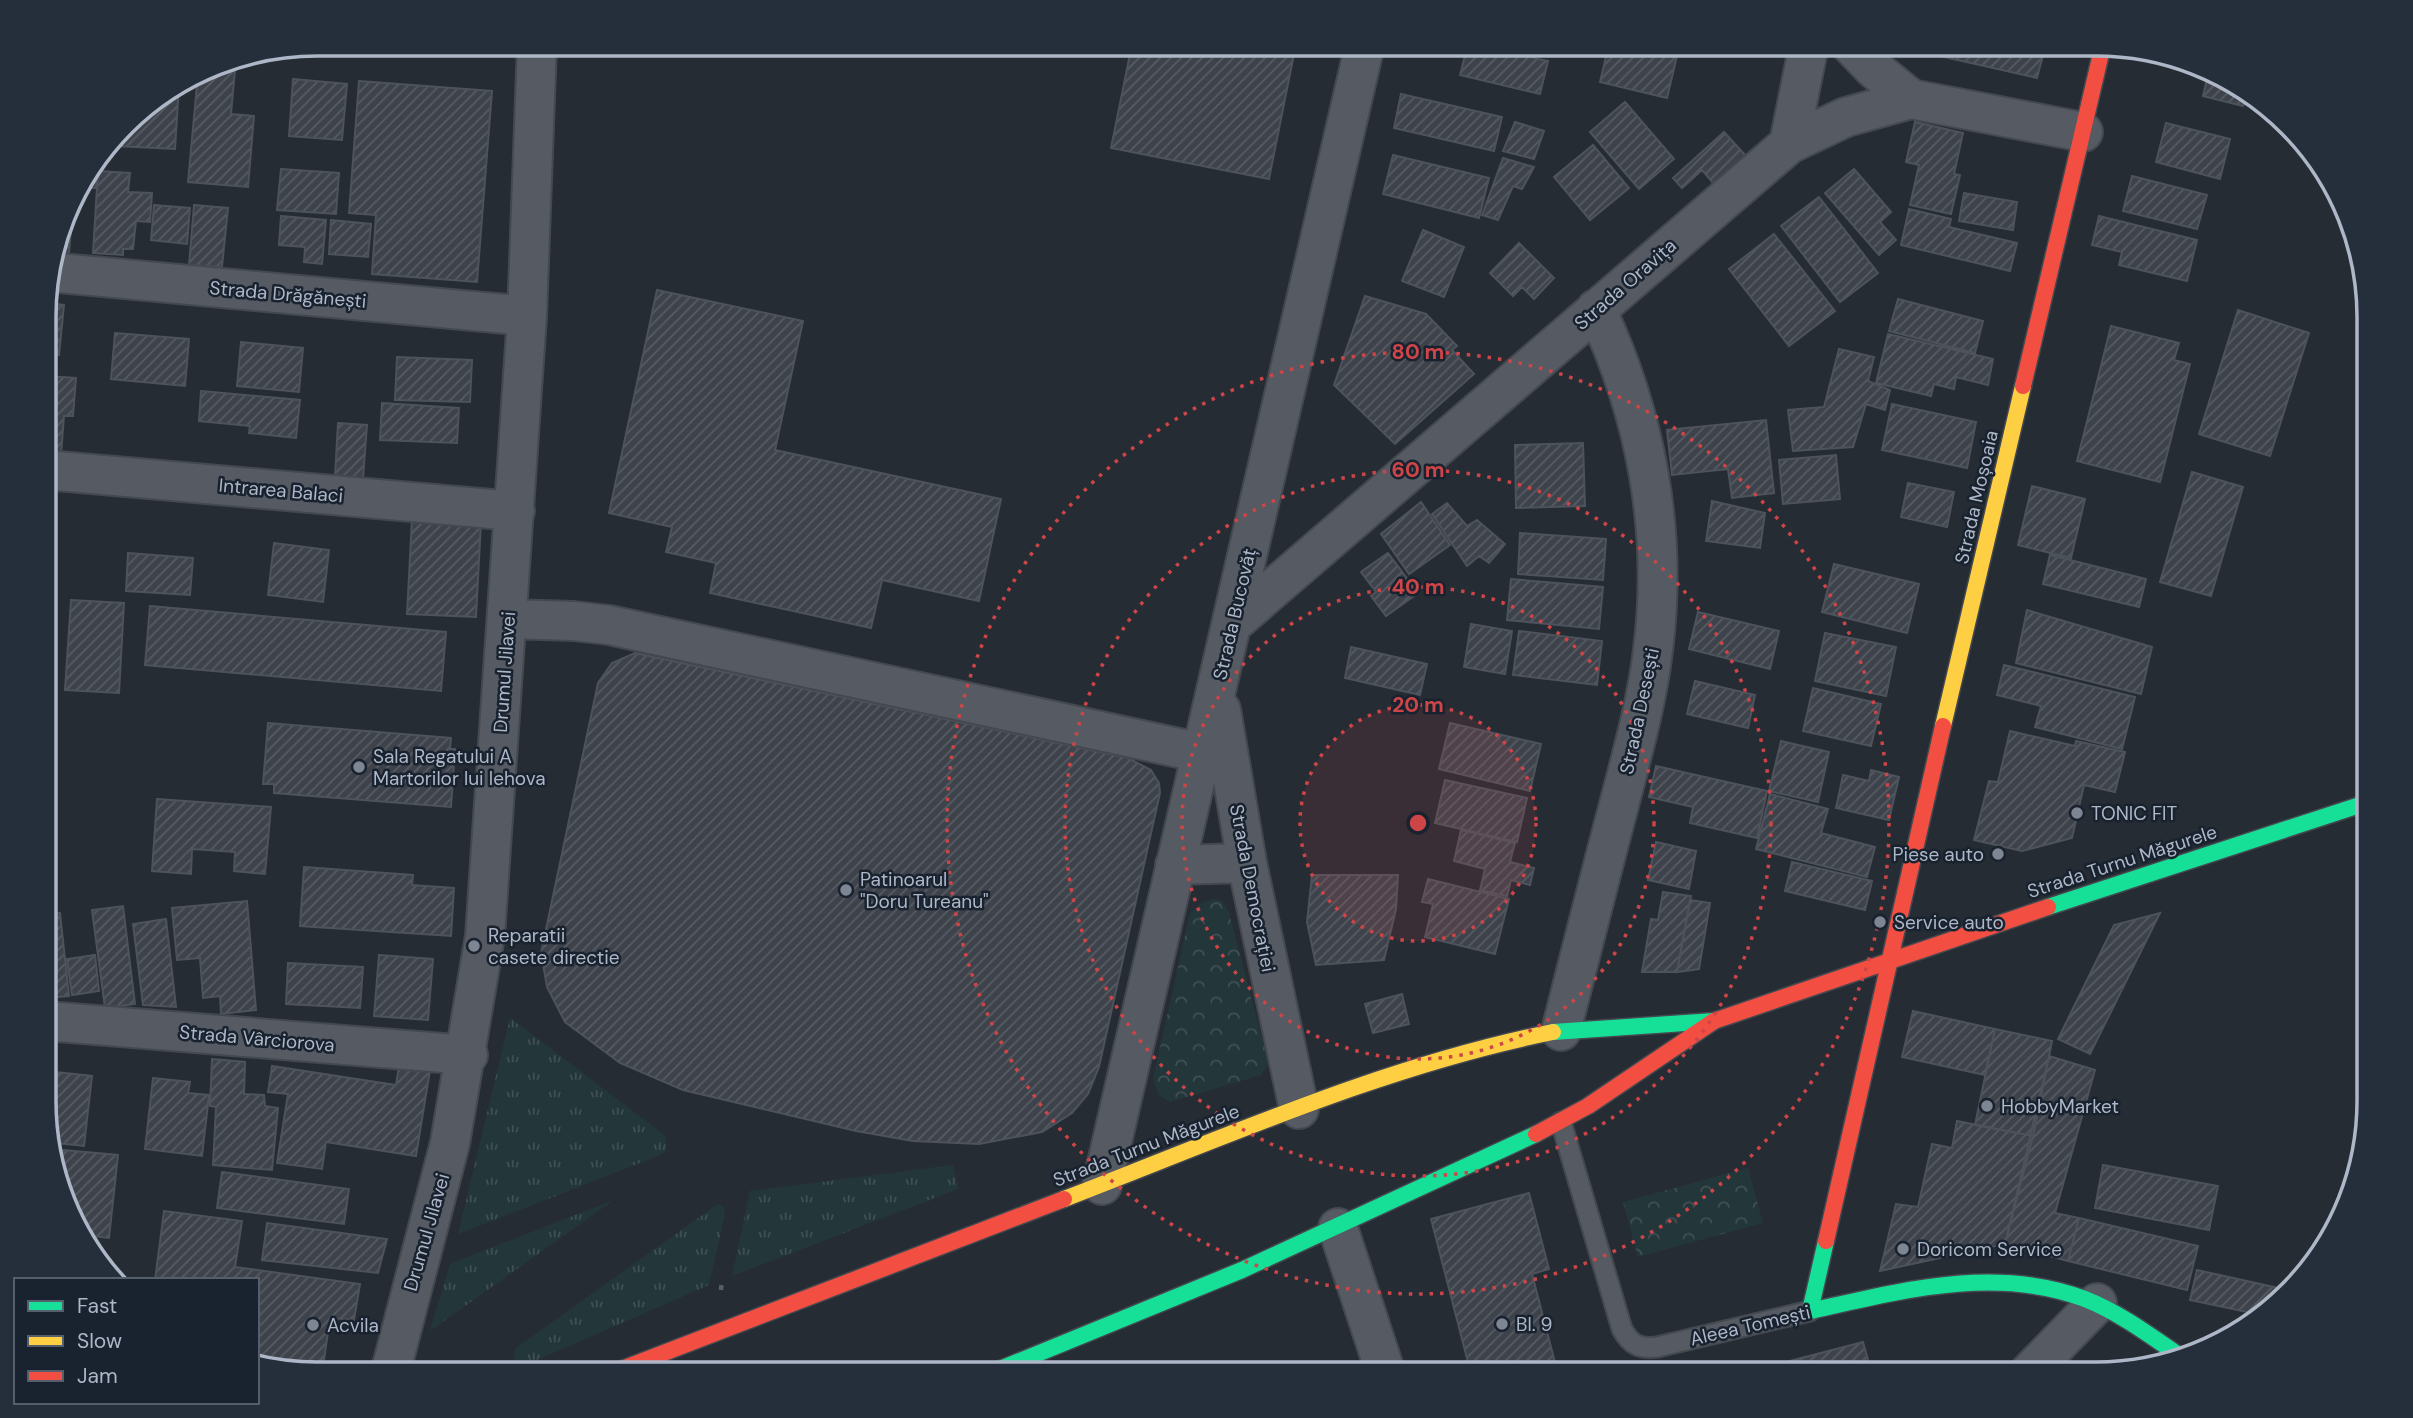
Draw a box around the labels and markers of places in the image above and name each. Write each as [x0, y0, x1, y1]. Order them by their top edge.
place label: Sala Regatului A Martorilor lui Iehova [373, 744, 546, 791]
marker: Sala Regatului A Martorilor lui Iehova [351, 759, 367, 775]
place label: TONIC FIT [2091, 801, 2178, 826]
marker: TONIC FIT [2069, 805, 2085, 821]
centre of rings [1406, 811, 1430, 835]
place label: Piese auto [1893, 842, 1984, 867]
marker: Piese auto [1990, 846, 2006, 862]
place label: Patinoarul "Doru Tureanu" [860, 867, 989, 914]
marker: Patinoarul "Doru Tureanu" [838, 882, 854, 898]
place label: Service auto [1894, 910, 2004, 935]
marker: Service auto [1872, 914, 1888, 930]
place label: Reparatii casete directie [488, 923, 620, 970]
marker: Reparatii casete directie [466, 938, 482, 954]
place label: HobbyMarket [2001, 1094, 2119, 1119]
marker: HobbyMarket [1979, 1098, 1995, 1114]
place label: Doricom Service [1917, 1237, 2062, 1262]
marker: Doricom Service [1895, 1241, 1911, 1257]
place label: Bl. 9 [1516, 1312, 1552, 1337]
place label: Acvila [327, 1313, 379, 1338]
marker: Bl. 9 [1494, 1316, 1510, 1332]
marker: Acvila [305, 1317, 321, 1333]

